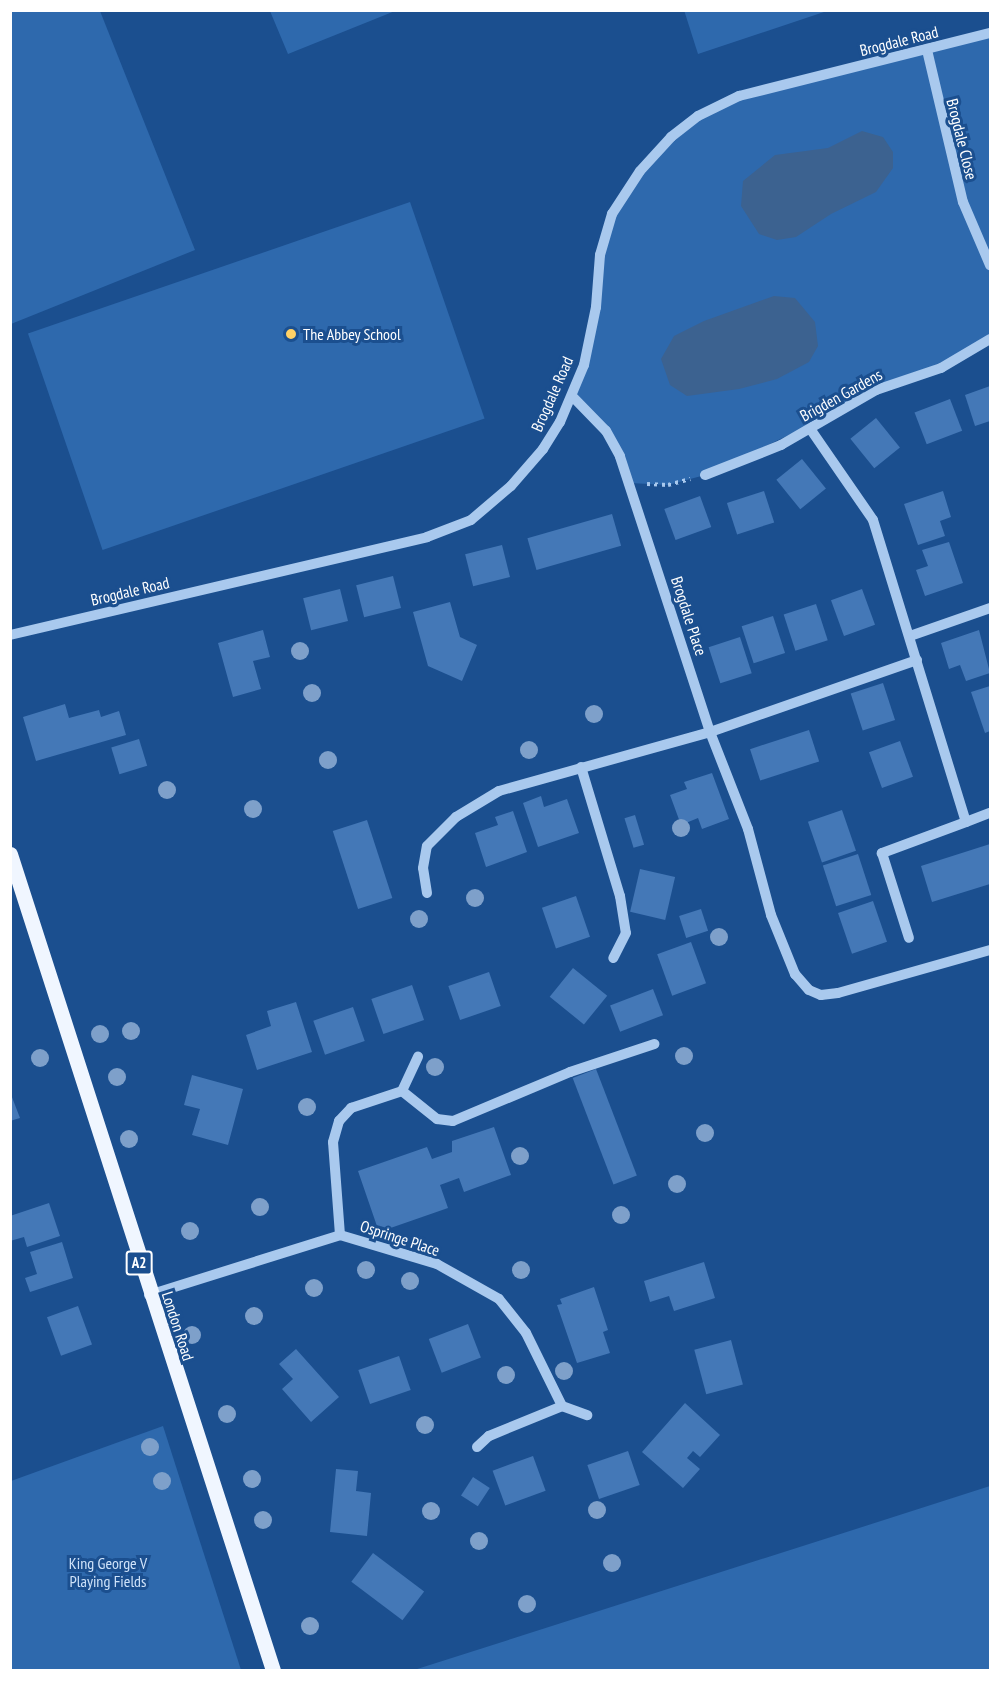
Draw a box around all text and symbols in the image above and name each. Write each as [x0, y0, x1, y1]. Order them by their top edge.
street label: Brogdale Road [858, 22, 940, 60]
street label: Brogdale Close [943, 97, 981, 181]
place label: The Abbey School [303, 324, 402, 344]
marker: The Abbey School [284, 327, 298, 341]
street label: Brogdale Road [527, 354, 577, 434]
street label: Brigden Gardens [797, 365, 885, 425]
street label: Brogdale Road [89, 573, 171, 609]
street label: Brogdale Place [667, 574, 711, 658]
street label: Ospringe Place [358, 1216, 442, 1260]
road number: A2 [126, 1251, 152, 1275]
street label: London Road [158, 1289, 198, 1363]
park label: King George V Playing Fields [69, 1553, 147, 1591]

